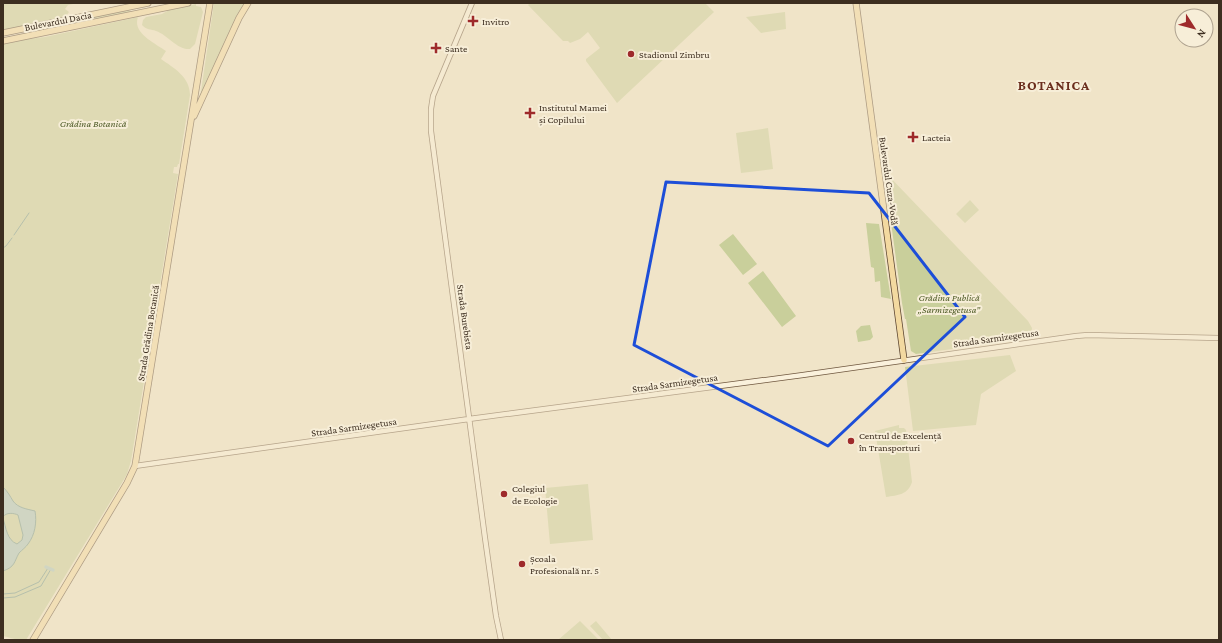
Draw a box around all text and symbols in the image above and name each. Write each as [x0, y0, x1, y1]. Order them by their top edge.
north arrow [1174, 8, 1214, 48]
street label: Bulevardul Dacia [24, 9, 93, 33]
marker: Invitro [467, 15, 479, 27]
place label: Invitro [482, 16, 509, 27]
text: N [1195, 27, 1209, 41]
marker: Sante [430, 42, 442, 54]
place label: Sante [445, 43, 468, 54]
marker: Stadionul Zimbru [626, 49, 636, 59]
place label: Stadionul Zimbru [639, 49, 710, 60]
district label: BOTANICA [1018, 77, 1090, 93]
place label: Institutul Mamei și Copilului [539, 102, 607, 126]
marker: Institutul Mamei și Copilului [524, 107, 536, 119]
park label: Grădina Botanică [60, 118, 127, 129]
marker: Lacteia [907, 131, 919, 143]
place label: Lacteia [922, 132, 951, 143]
street label: Bulevardul Cuza-Vodă [877, 136, 901, 226]
street label: Strada Grădina Botanică [135, 284, 161, 382]
street label: Strada Burebista [455, 284, 475, 351]
park label: Grădina Publică „Sarmizegetusa” [917, 292, 981, 315]
street label: Strada Sarmizegetusa [953, 327, 1040, 349]
street label: Strada Sarmizegetusa [632, 372, 719, 394]
street label: Strada Sarmizegetusa [311, 416, 398, 438]
place label: Centrul de Excelență în Transporturi [858, 430, 942, 453]
marker: Centrul de Excelență în Transporturi [846, 436, 856, 446]
place label: Colegiul de Ecologie [512, 483, 558, 506]
marker: Colegiul de Ecologie [499, 489, 509, 499]
place label: Școala Profesională nr. 5 [530, 553, 599, 576]
marker: Școala Profesională nr. 5 [517, 559, 527, 569]

